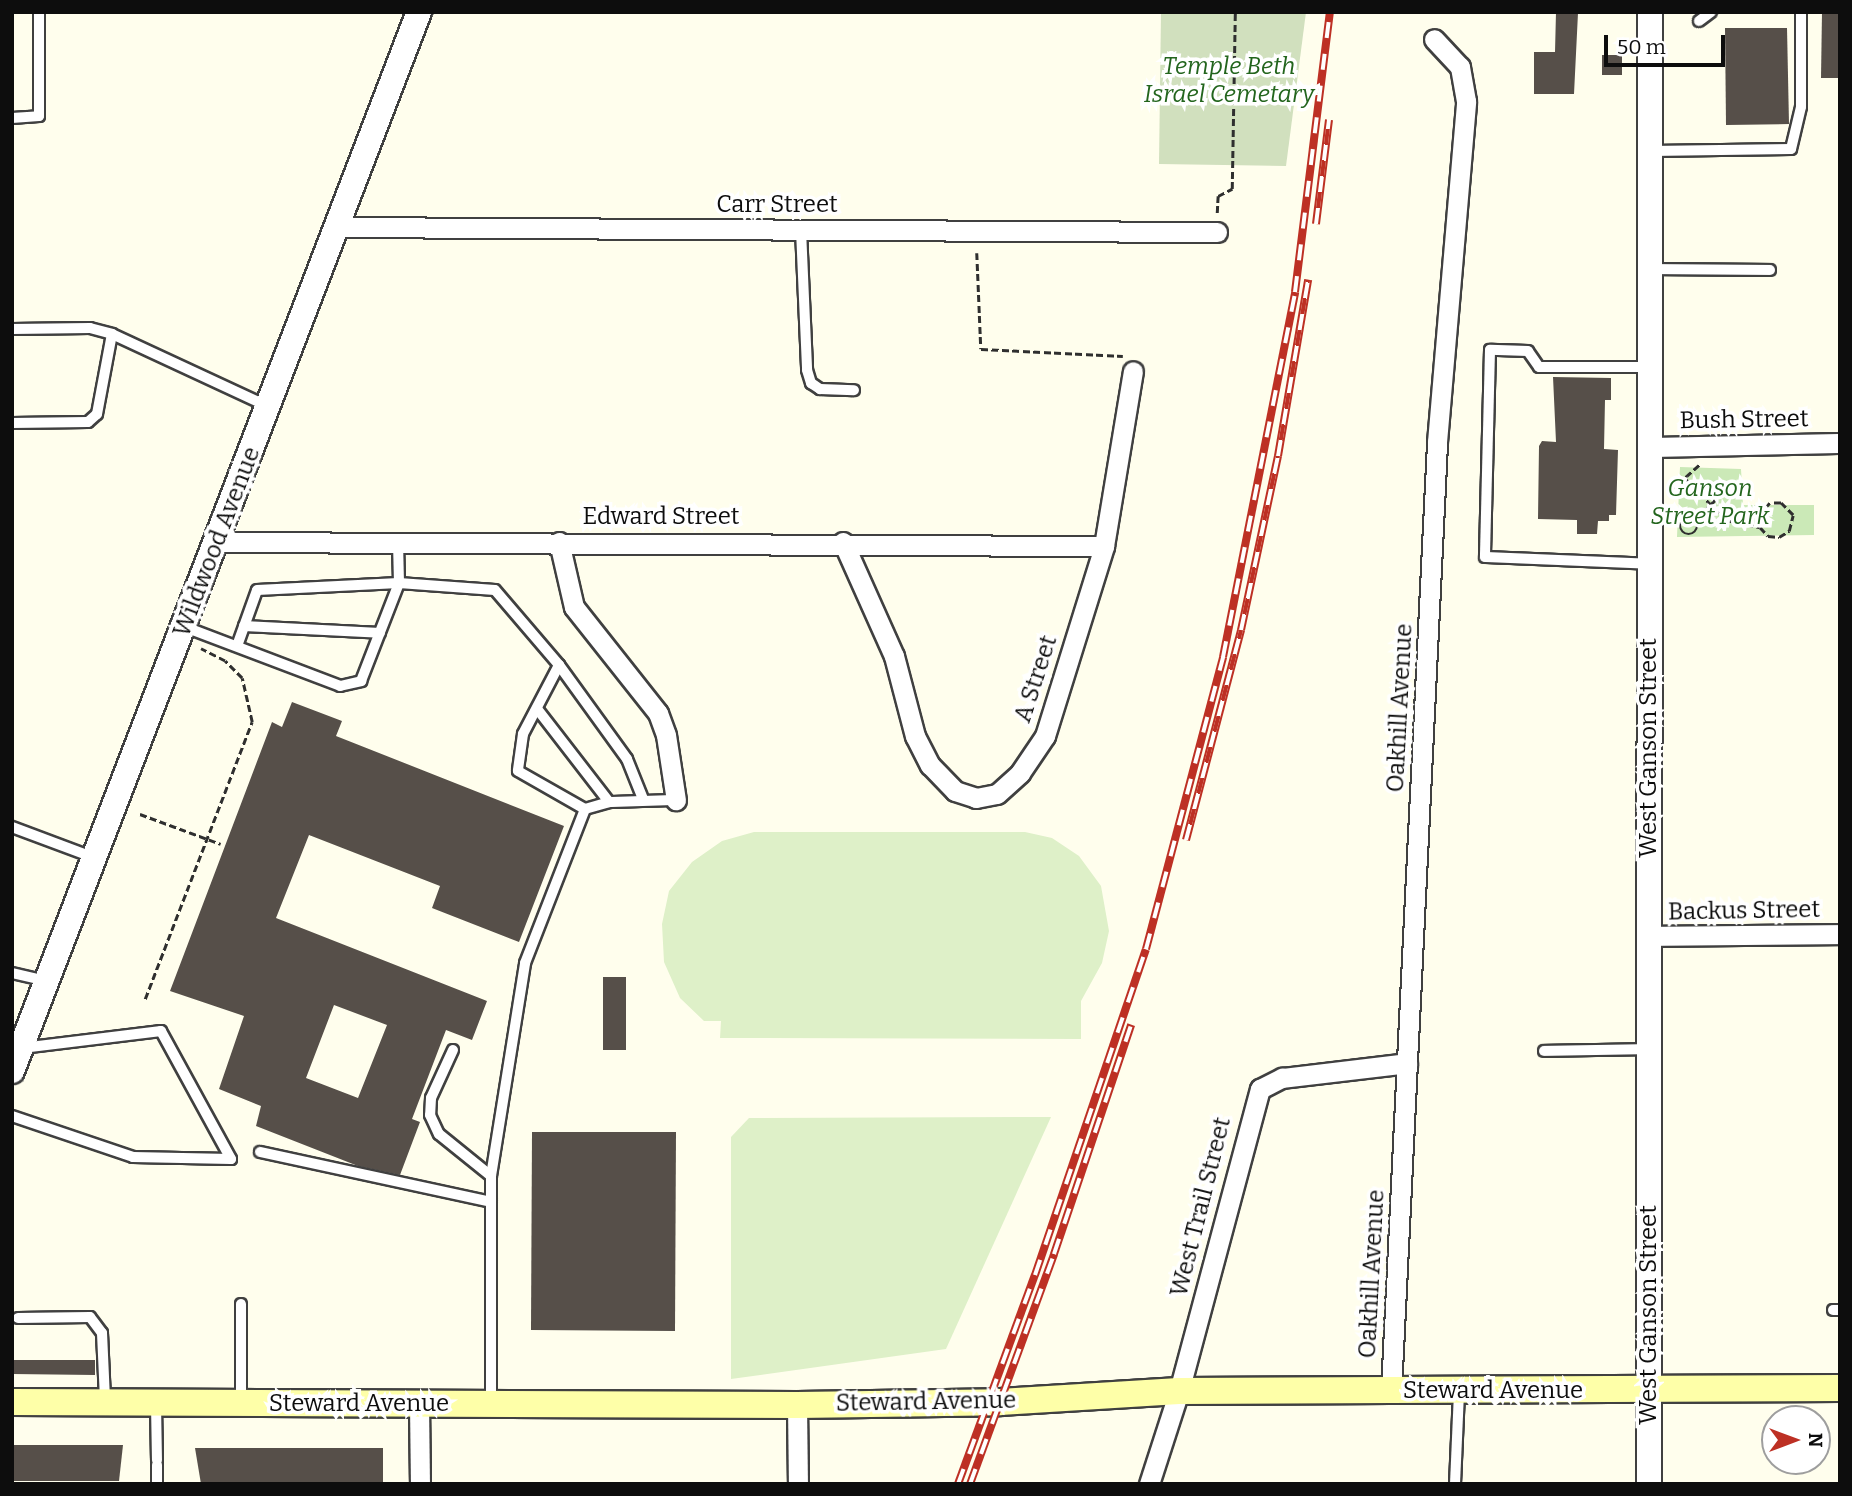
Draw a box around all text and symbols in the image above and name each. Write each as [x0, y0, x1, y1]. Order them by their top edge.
scale bar [1607, 21, 1728, 65]
text: 50 m [1617, 34, 1666, 60]
park label: Temple Beth Israel Cemetary [1144, 53, 1314, 109]
street label: Carr Street [716, 191, 838, 219]
street label: Bush Street [1679, 404, 1809, 436]
street label: Wildwood Avenue [168, 443, 266, 641]
park label: Ganson Street Park [1651, 475, 1769, 531]
street label: Edward Street [582, 503, 740, 531]
street label: Oakhill Avenue [1381, 623, 1419, 793]
street label: A Street [1008, 632, 1064, 726]
street label: West Ganson Street [1635, 638, 1663, 858]
street label: Backus Street [1668, 895, 1820, 927]
street label: West Trail Street [1165, 1114, 1237, 1300]
street label: Oakhill Avenue [1353, 1189, 1391, 1359]
street label: West Ganson Street [1635, 1205, 1663, 1425]
street label: Steward Avenue [1403, 1377, 1583, 1405]
street label: Steward Avenue [836, 1386, 1016, 1418]
street label: Steward Avenue [269, 1390, 449, 1418]
north arrow [1761, 1405, 1831, 1475]
text: N [1804, 1433, 1827, 1447]

